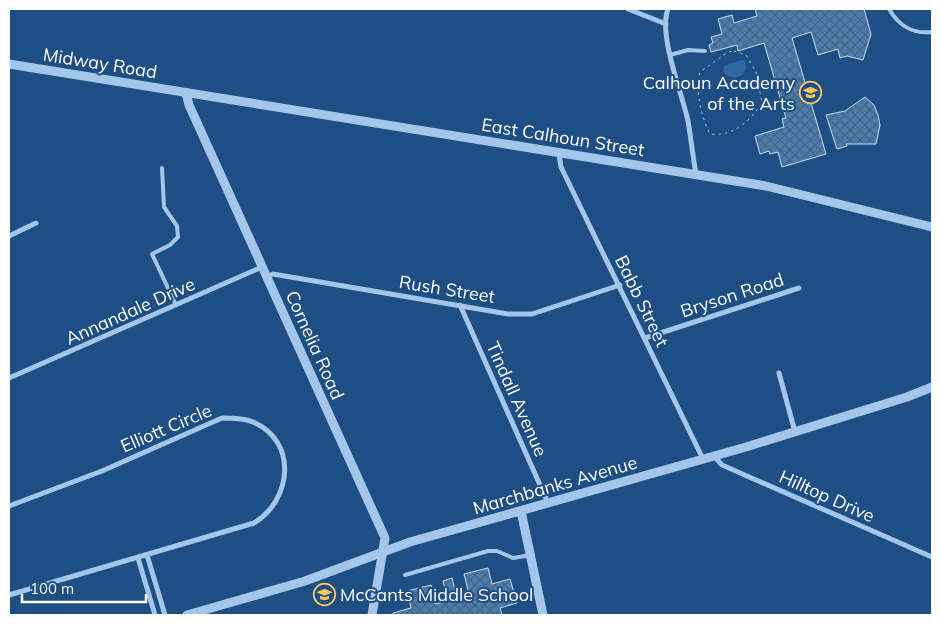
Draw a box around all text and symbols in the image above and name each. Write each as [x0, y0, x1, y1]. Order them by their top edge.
street label: Midway Road [41, 43, 159, 83]
place label: Calhoun Academy of the Arts [643, 71, 795, 115]
school or university icon: Calhoun Academy of the Arts [799, 80, 823, 104]
street label: East Calhoun Street [480, 113, 646, 161]
street label: Babb Street [610, 251, 674, 351]
street label: Bryson Road [677, 267, 787, 323]
street label: Rush Street [397, 270, 497, 308]
street label: Annandale Drive [62, 272, 198, 350]
street label: Cornelia Road [281, 287, 349, 403]
street label: Tindall Avenue [481, 338, 553, 460]
street label: Elliott Circle [117, 399, 215, 457]
street label: Marchbanks Avenue [470, 451, 640, 519]
street label: Hilltop Drive [776, 465, 878, 527]
scale bar [22, 572, 146, 604]
text: 100 m [30, 579, 74, 598]
school or university icon: McCants Middle School [312, 582, 336, 606]
place label: McCants Middle School [340, 583, 533, 606]

